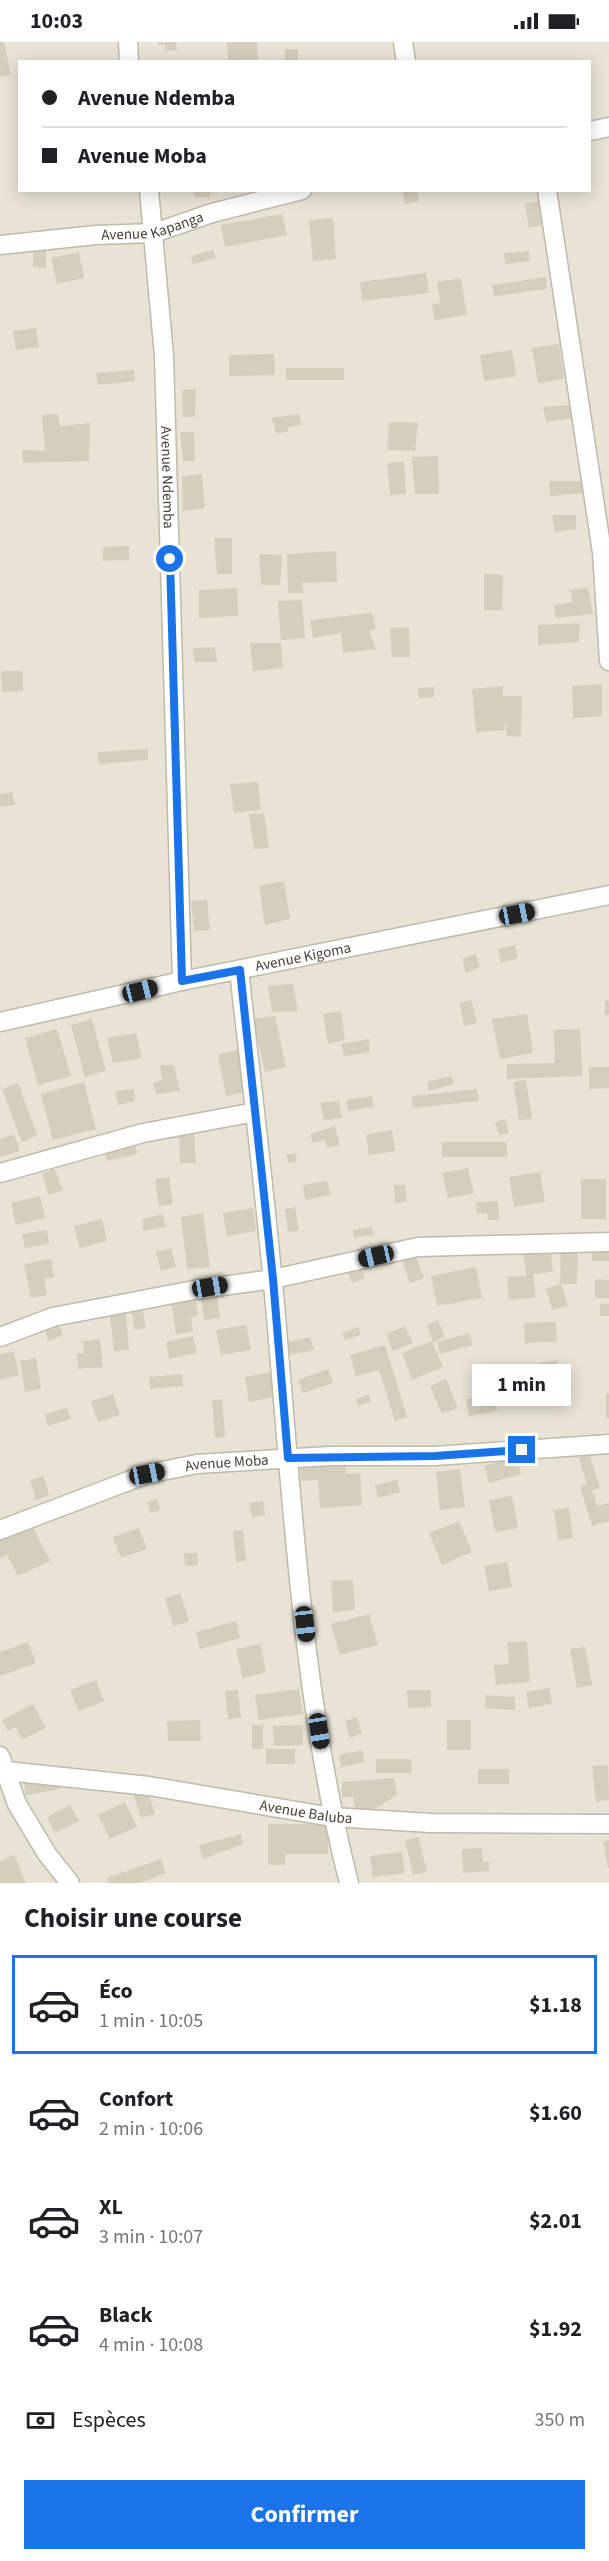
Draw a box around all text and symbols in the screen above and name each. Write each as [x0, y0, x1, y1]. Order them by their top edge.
text: 10:03 [30, 5, 83, 37]
text: Avenue Ndemba [78, 82, 235, 114]
text: Avenue Moba [78, 140, 207, 172]
street label: Avenue Kapanga [101, 206, 206, 245]
street label: Avenue Ndemba [156, 426, 179, 529]
route start [156, 545, 183, 572]
car [498, 902, 536, 926]
street label: Avenue Kigoma [253, 937, 353, 977]
car [120, 978, 160, 1004]
car [356, 1243, 396, 1269]
car [191, 1275, 229, 1299]
callout: 1 min [472, 1363, 572, 1405]
text: 1 min [497, 1371, 546, 1399]
route end [508, 1436, 535, 1463]
street label: Avenue Moba [183, 1449, 269, 1477]
car [128, 1462, 166, 1486]
car [294, 1605, 316, 1643]
car [307, 1712, 331, 1750]
street label: Avenue Baluba [258, 1794, 353, 1829]
text: Choisir une course [24, 1899, 242, 1938]
text: Éco [99, 1975, 133, 2007]
icon: car [27, 1978, 81, 2032]
text: $1.18 [529, 1989, 582, 2021]
text: 1 min · 10:05 [99, 2007, 203, 2035]
text: Confort [99, 2083, 173, 2115]
icon: car [27, 2086, 81, 2140]
text: $1.60 [529, 2097, 582, 2129]
text: 2 min · 10:06 [99, 2115, 203, 2143]
text: XL [99, 2191, 123, 2223]
icon: car [27, 2194, 81, 2248]
text: $2.01 [529, 2205, 582, 2237]
text: 3 min · 10:07 [99, 2223, 203, 2251]
text: Black [99, 2299, 153, 2331]
icon: car [27, 2302, 81, 2356]
text: $1.92 [529, 2313, 582, 2345]
text: 4 min · 10:08 [99, 2331, 203, 2359]
icon: cash [24, 2404, 57, 2437]
text: Espèces [72, 2404, 146, 2436]
text: 350 m [535, 2406, 585, 2434]
button: Confirmer [24, 2480, 585, 2549]

